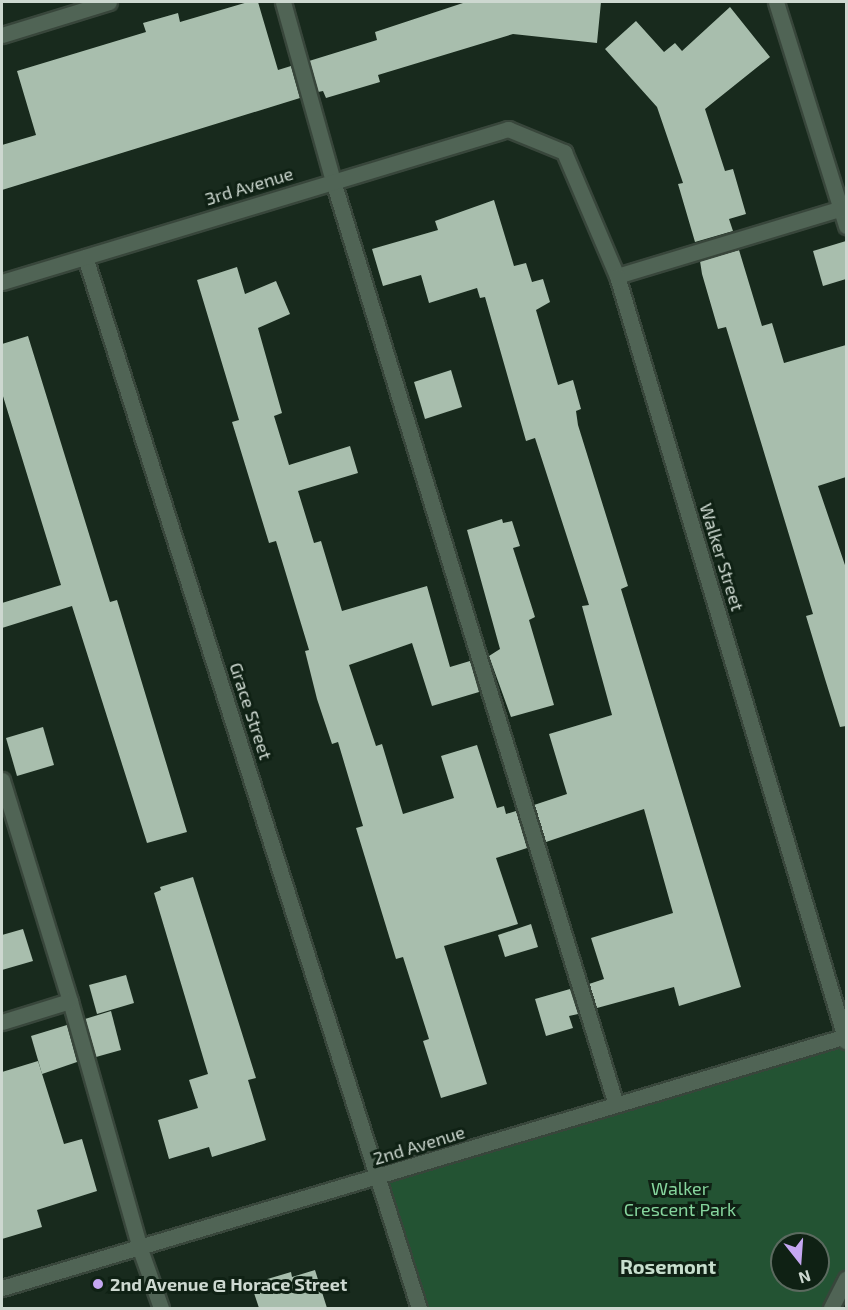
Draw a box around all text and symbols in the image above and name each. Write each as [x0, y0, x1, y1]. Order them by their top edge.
street label: 3rd Avenue [202, 162, 296, 210]
street label: Walker Street [695, 500, 749, 614]
street label: Grace Street [225, 660, 277, 762]
street label: 2nd Avenue [370, 1121, 468, 1169]
park label: Walker Crescent Park [624, 1178, 736, 1220]
north arrow [770, 1232, 830, 1292]
district label: Rosemont [620, 1254, 716, 1278]
text: N [797, 1267, 813, 1289]
place label: 2nd Avenue @ Horace Street [110, 1273, 348, 1295]
marker: 2nd Avenue @ Horace Street [91, 1277, 105, 1291]

